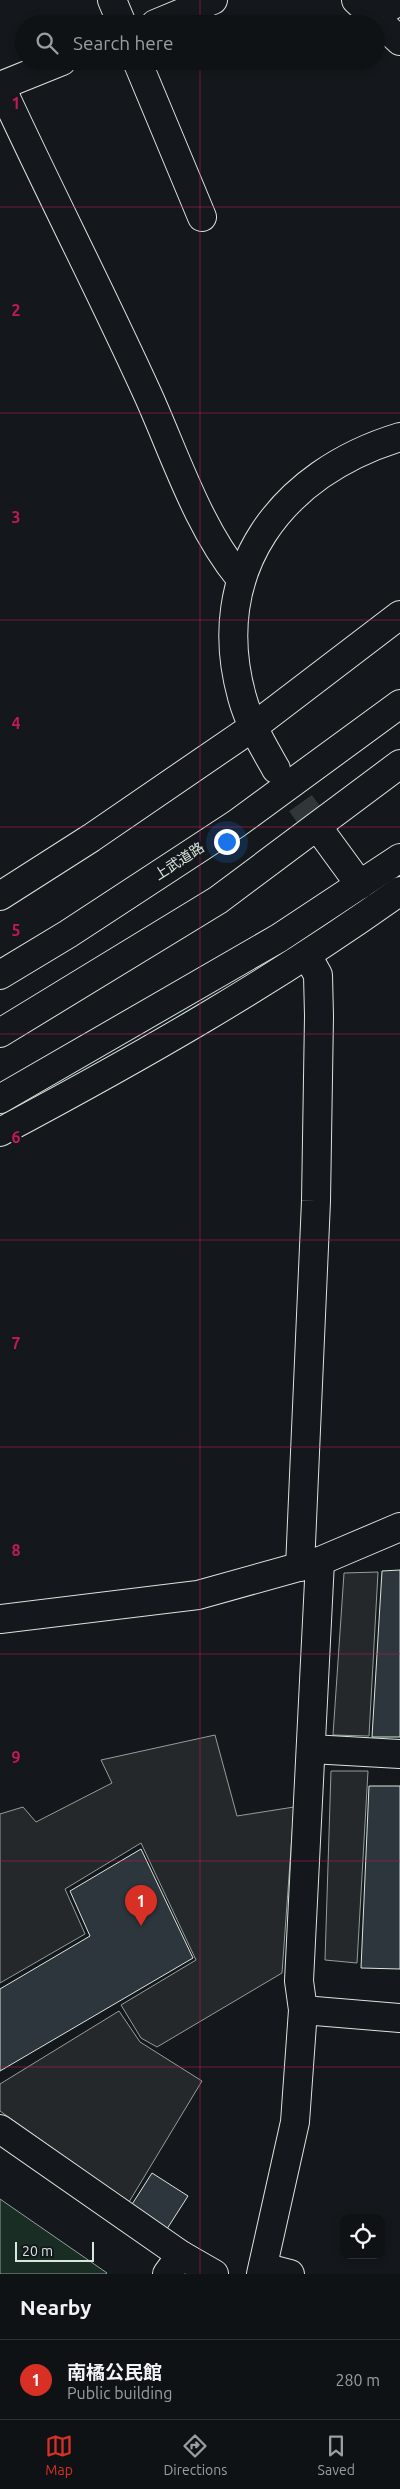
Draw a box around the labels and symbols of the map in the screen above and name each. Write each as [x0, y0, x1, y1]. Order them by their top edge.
text: 1 [11, 94, 21, 112]
text: 2 [11, 301, 21, 319]
text: 3 [11, 508, 21, 526]
text: 4 [11, 714, 21, 732]
your location [214, 829, 240, 855]
street label: 上武道路 [151, 839, 207, 883]
text: 5 [11, 921, 21, 939]
text: 6 [11, 1128, 21, 1146]
text: 7 [11, 1334, 21, 1352]
text: 8 [11, 1541, 21, 1559]
text: 9 [11, 1748, 21, 1766]
pin: 1 [125, 1885, 157, 1926]
scale bar [15, 2239, 94, 2262]

